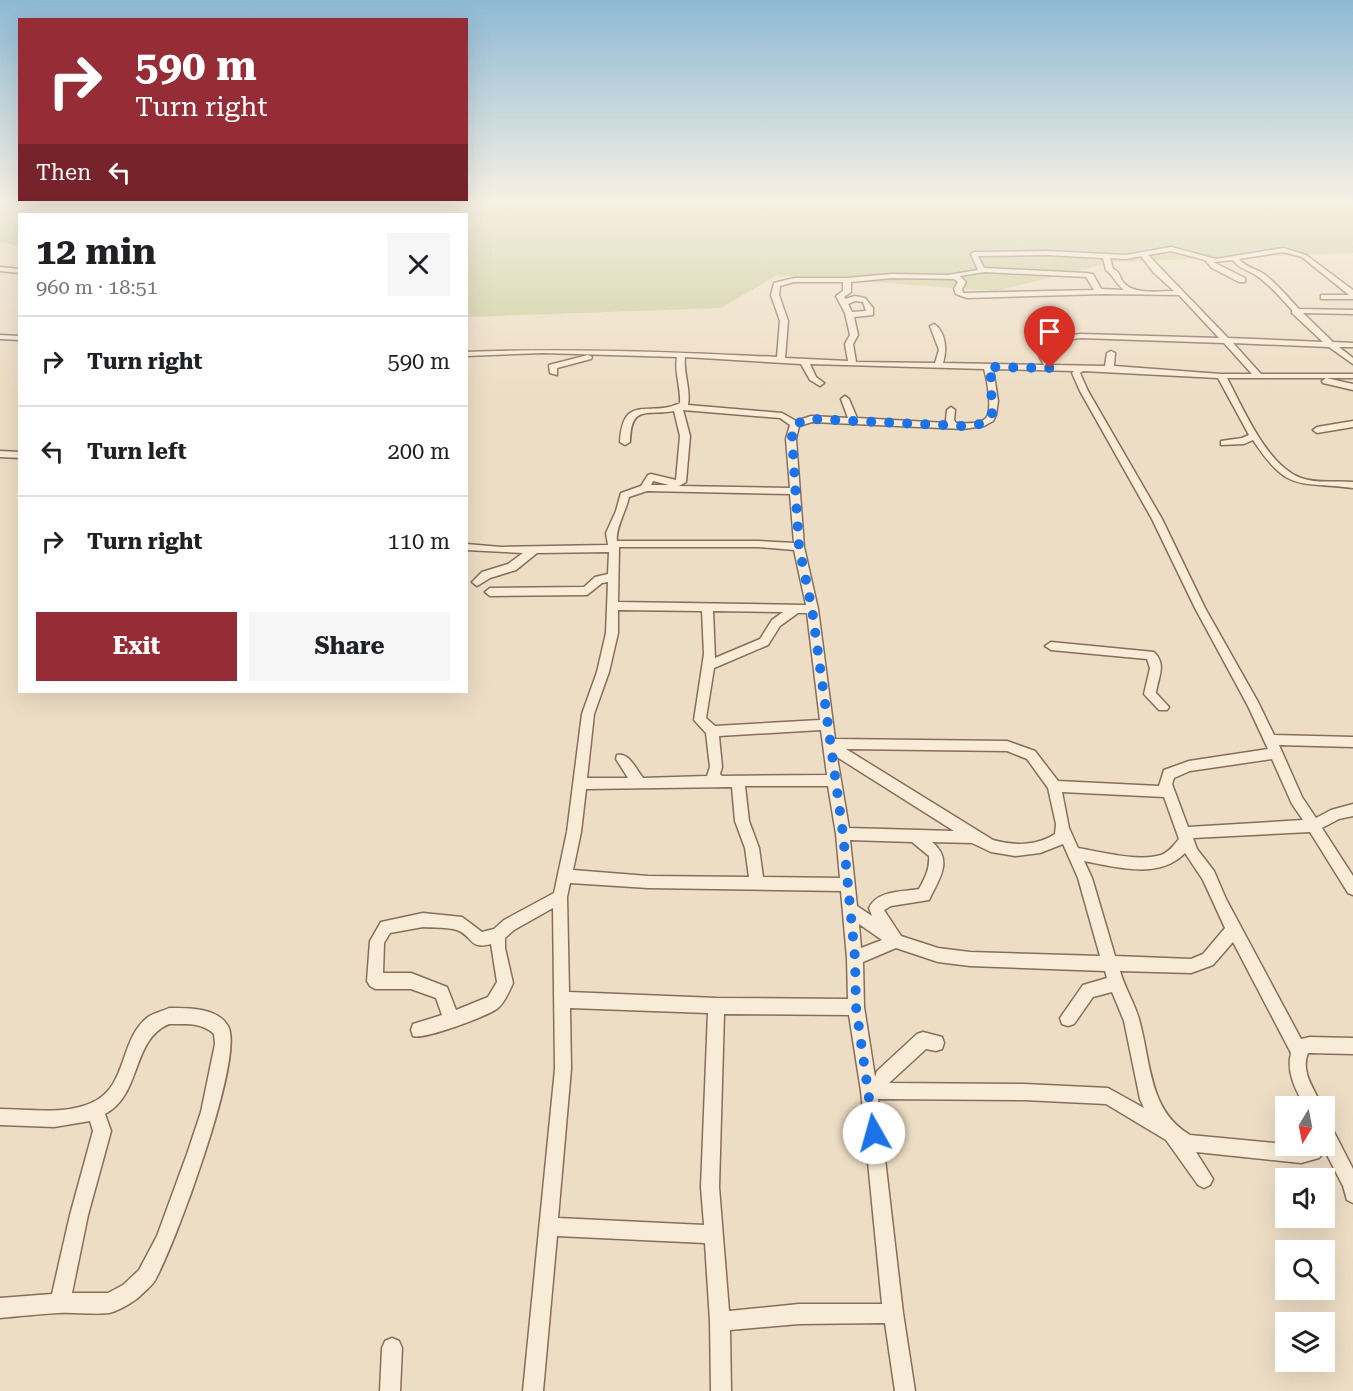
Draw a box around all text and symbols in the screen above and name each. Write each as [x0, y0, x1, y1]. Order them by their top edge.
text: 590 m [135, 41, 257, 90]
icon: right [36, 42, 114, 120]
text: Turn right [135, 91, 268, 123]
icon: left [103, 156, 136, 189]
text: Then [36, 160, 91, 185]
text: 12 min [36, 231, 156, 273]
button: close [387, 233, 450, 296]
text: 960 m · 18:51 [36, 275, 158, 299]
pin [1024, 306, 1075, 368]
icon: arrive [1033, 315, 1066, 348]
icon: right [36, 345, 69, 378]
text: Turn right [87, 349, 202, 374]
text: 590 m [387, 349, 450, 374]
icon: left [36, 435, 69, 468]
text: Turn left [87, 439, 187, 464]
text: 200 m [387, 439, 450, 464]
icon: right [36, 525, 69, 558]
text: Turn right [87, 529, 202, 554]
text: 110 m [387, 529, 450, 554]
button: Exit [36, 612, 237, 681]
button: Share [249, 612, 450, 681]
north arrow [1275, 1096, 1335, 1156]
map controls [1275, 1096, 1335, 1372]
position arrow [842, 1101, 906, 1165]
button: sound [1275, 1168, 1335, 1228]
button: search [1275, 1240, 1335, 1300]
button: layers [1275, 1312, 1335, 1372]

